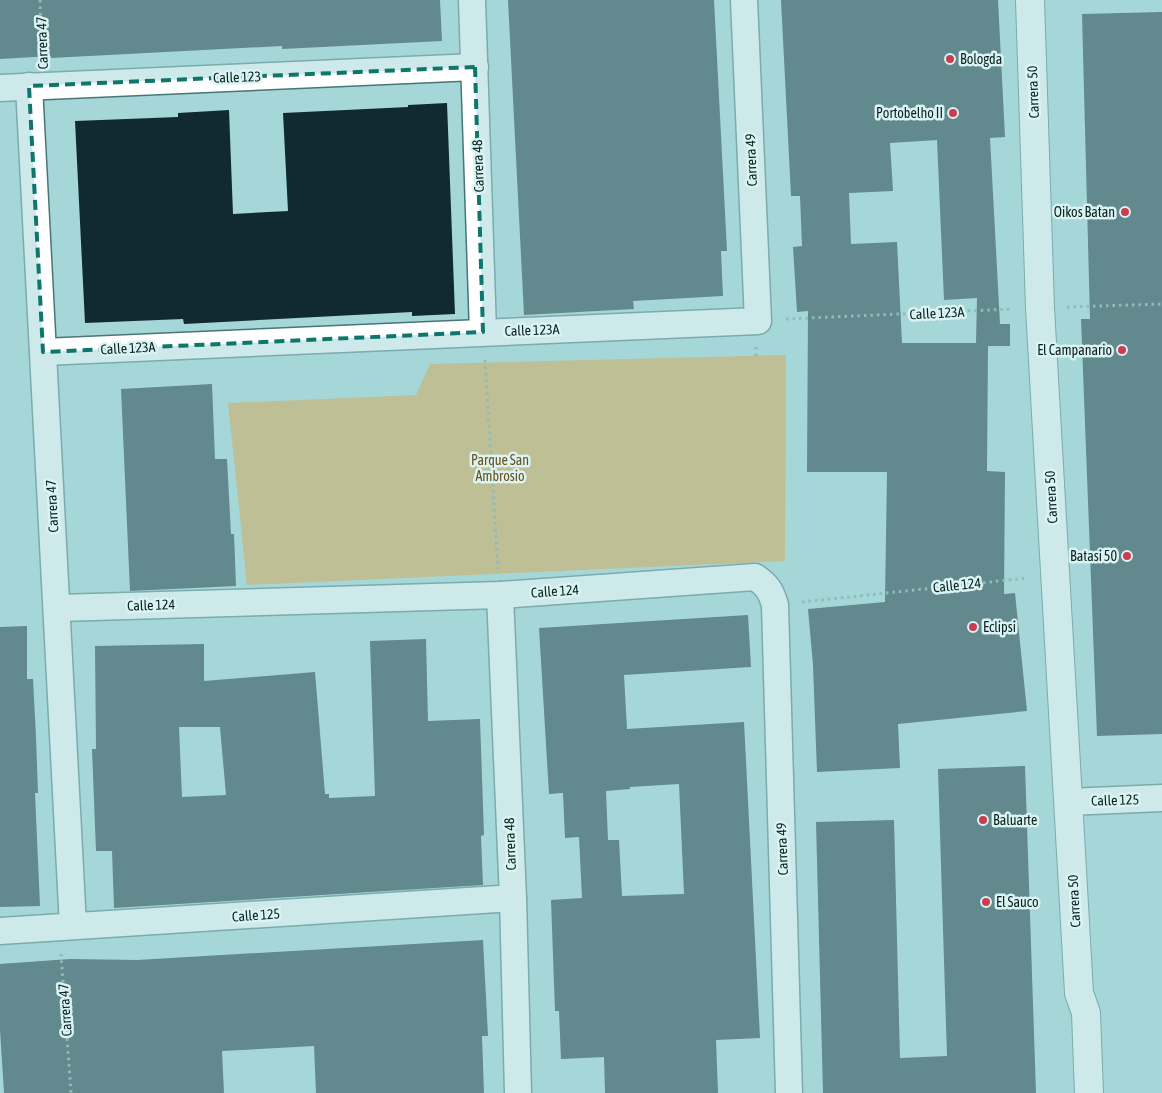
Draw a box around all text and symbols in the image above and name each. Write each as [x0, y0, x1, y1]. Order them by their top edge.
street label: Carrera 47 [33, 16, 51, 70]
place label: Bologda [960, 51, 1002, 67]
marker: Bologda [944, 53, 956, 65]
street label: Carrera 50 [1024, 65, 1042, 119]
street label: Calle 123 [213, 68, 261, 86]
place label: Portobelho II [876, 105, 943, 121]
marker: Portobelho II [947, 107, 959, 119]
street label: Carrera 49 [742, 133, 760, 187]
street label: Carrera 48 [469, 139, 487, 193]
place label: Oikos Batan [1054, 204, 1115, 220]
marker: Oikos Batan [1119, 206, 1131, 218]
street label: Calle 123A [909, 304, 965, 322]
street label: Calle 123A [504, 321, 560, 339]
street label: Calle 123A [100, 339, 156, 357]
place label: El Campanario [1037, 342, 1112, 358]
marker: El Campanario [1116, 344, 1128, 356]
park label: Parque San Ambrosio [471, 452, 529, 484]
street label: Carrera 50 [1042, 470, 1060, 524]
street label: Carrera 47 [43, 479, 61, 533]
place label: Batasi 50 [1070, 548, 1117, 564]
marker: Batasi 50 [1121, 550, 1133, 562]
street label: Calle 124 [932, 574, 982, 595]
street label: Calle 124 [530, 581, 580, 601]
street label: Calle 124 [127, 596, 176, 614]
place label: Eclipsi [983, 619, 1016, 635]
marker: Eclipsi [967, 621, 979, 633]
street label: Calle 125 [1091, 791, 1139, 809]
place label: Baluarte [993, 812, 1037, 828]
marker: Baluarte [977, 814, 989, 826]
street label: Carrera 48 [501, 817, 519, 871]
street label: Carrera 49 [773, 822, 791, 876]
street label: Carrera 50 [1065, 874, 1083, 928]
place label: El Sauco [996, 894, 1039, 910]
marker: El Sauco [980, 896, 992, 908]
street label: Calle 125 [231, 905, 281, 925]
street label: Carrera 47 [55, 983, 75, 1037]

